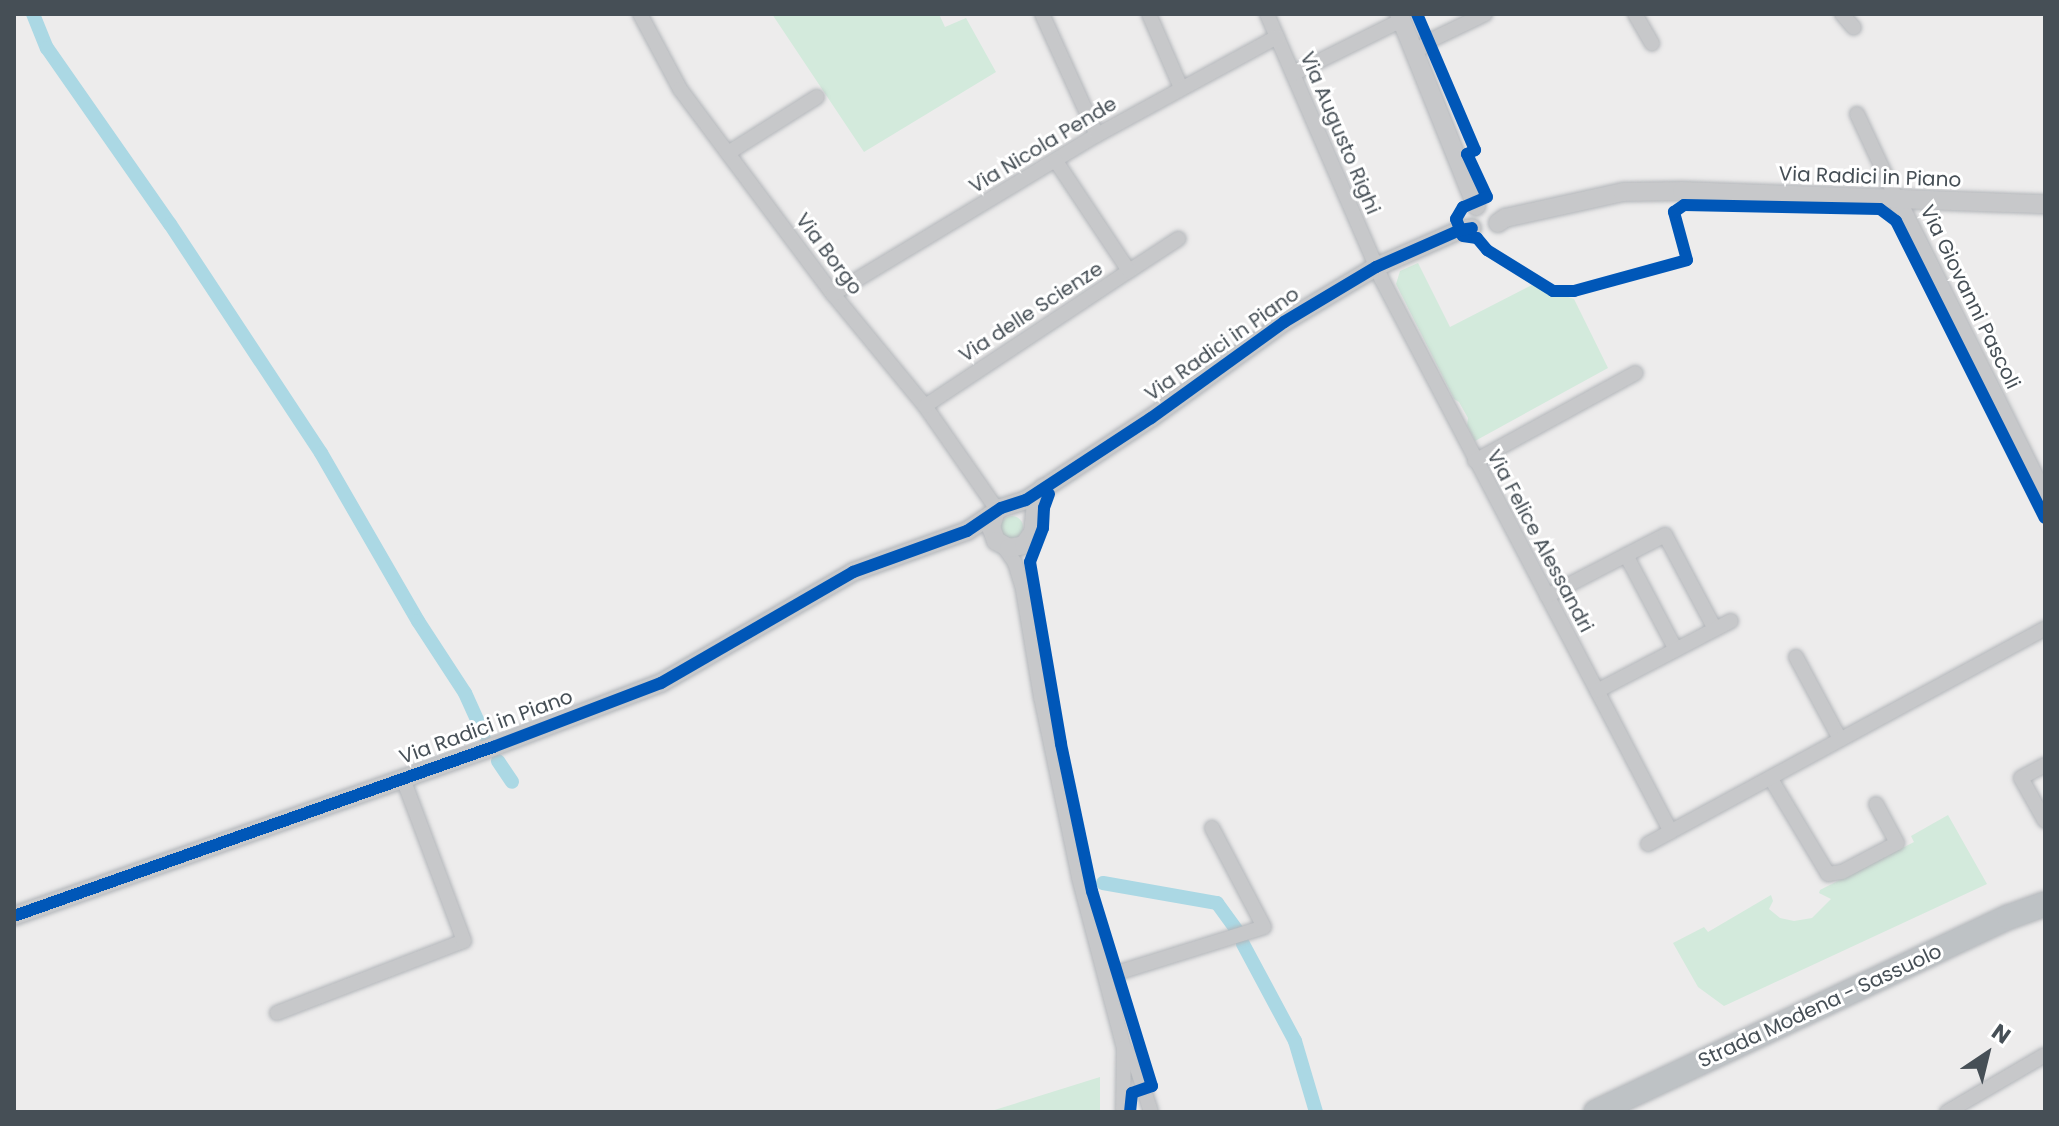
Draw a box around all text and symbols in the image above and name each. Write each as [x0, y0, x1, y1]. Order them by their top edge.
street label: Via Augusto Righi [1295, 48, 1385, 218]
street label: Via Nicola Pende [965, 92, 1121, 198]
street label: Via Radici in Piano [1778, 162, 1962, 192]
street label: Via Giovanni Pascoli [1915, 201, 2025, 393]
street label: Via Borgo [790, 208, 868, 300]
street label: Via delle Scienze [955, 257, 1107, 367]
street label: Via Radici in Piano [1140, 282, 1304, 406]
street label: Via Felice Alessandri [1482, 446, 1598, 636]
street label: Via Radici in Piano [396, 685, 576, 769]
street label: Strada Modena - Sassuolo [1694, 939, 1946, 1073]
north arrow [1947, 1014, 2027, 1094]
text: N [1985, 1016, 2017, 1051]

